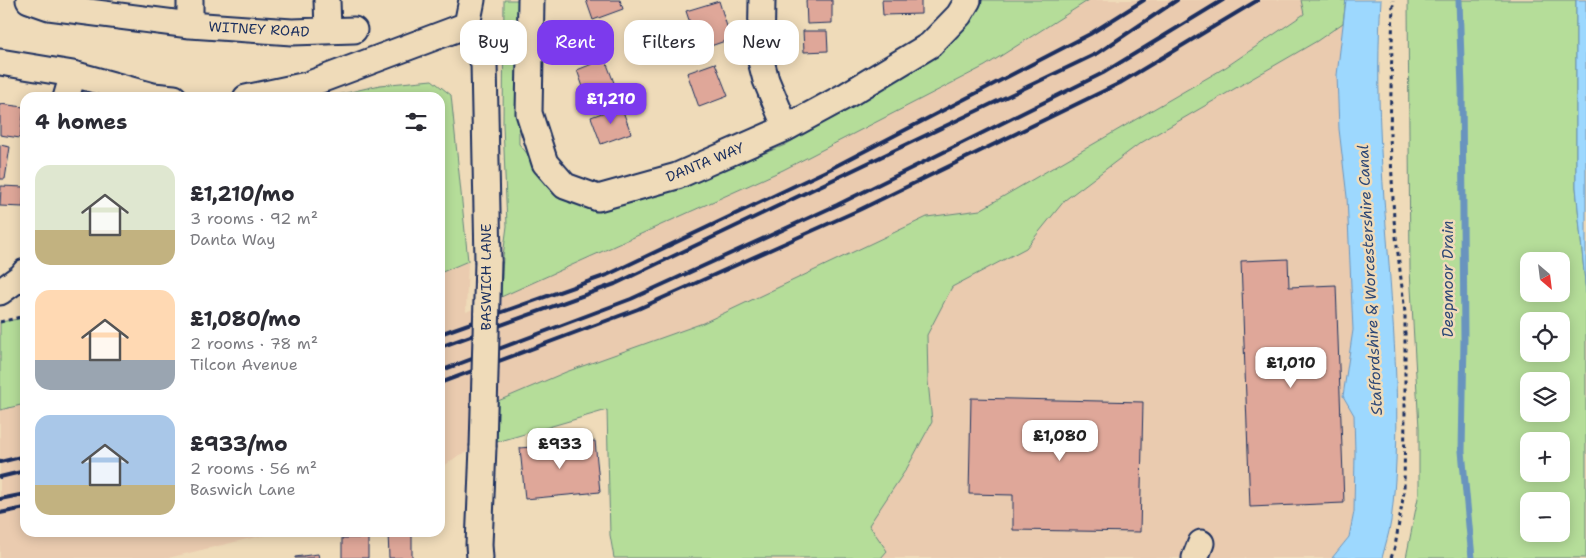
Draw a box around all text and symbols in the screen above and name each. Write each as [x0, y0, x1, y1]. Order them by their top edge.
street label: WITNEY ROAD [208, 17, 310, 41]
chip: Buy [460, 20, 527, 65]
chip: Rent [537, 20, 614, 65]
chip: Filters [624, 20, 714, 65]
chip: New [724, 20, 799, 65]
pin: £1,210 [570, 82, 652, 125]
text: £1,210 [586, 88, 636, 109]
text: 4 homes [35, 108, 127, 136]
icon: filters [402, 108, 430, 136]
street label: DANTA WAY [663, 138, 747, 186]
water label: Staffordshire & Worcestershire Canal [1353, 144, 1387, 416]
text: £1,210/mo [190, 180, 295, 208]
icon: home [75, 185, 135, 245]
text: 3 rooms · 92 m² [190, 208, 318, 229]
water label: Deepmoor Drain [1438, 221, 1458, 337]
street label: BASWICH LANE [477, 223, 495, 330]
text: Danta Way [190, 229, 275, 250]
north arrow [1520, 252, 1570, 302]
map controls [1520, 252, 1570, 542]
text: £1,080/mo [190, 305, 301, 333]
icon: home [75, 310, 135, 370]
button: locate [1520, 312, 1570, 362]
text: 2 rooms · 78 m² [190, 333, 318, 354]
pin: £1,010 [1250, 346, 1332, 389]
text: £1,010 [1266, 352, 1316, 373]
text: Tilcon Avenue [190, 354, 298, 375]
button: layers [1520, 372, 1570, 422]
pin: £1,080 [1019, 420, 1101, 462]
text: £1,080 [1033, 425, 1087, 446]
pin: £933 [530, 428, 590, 470]
text: £933/mo [190, 430, 288, 458]
button: + [1520, 432, 1570, 482]
text: £933 [538, 433, 582, 454]
icon: home [75, 435, 135, 495]
text: 2 rooms · 56 m² [190, 458, 317, 479]
text: Baswich Lane [190, 479, 295, 500]
button: − [1520, 492, 1570, 542]

